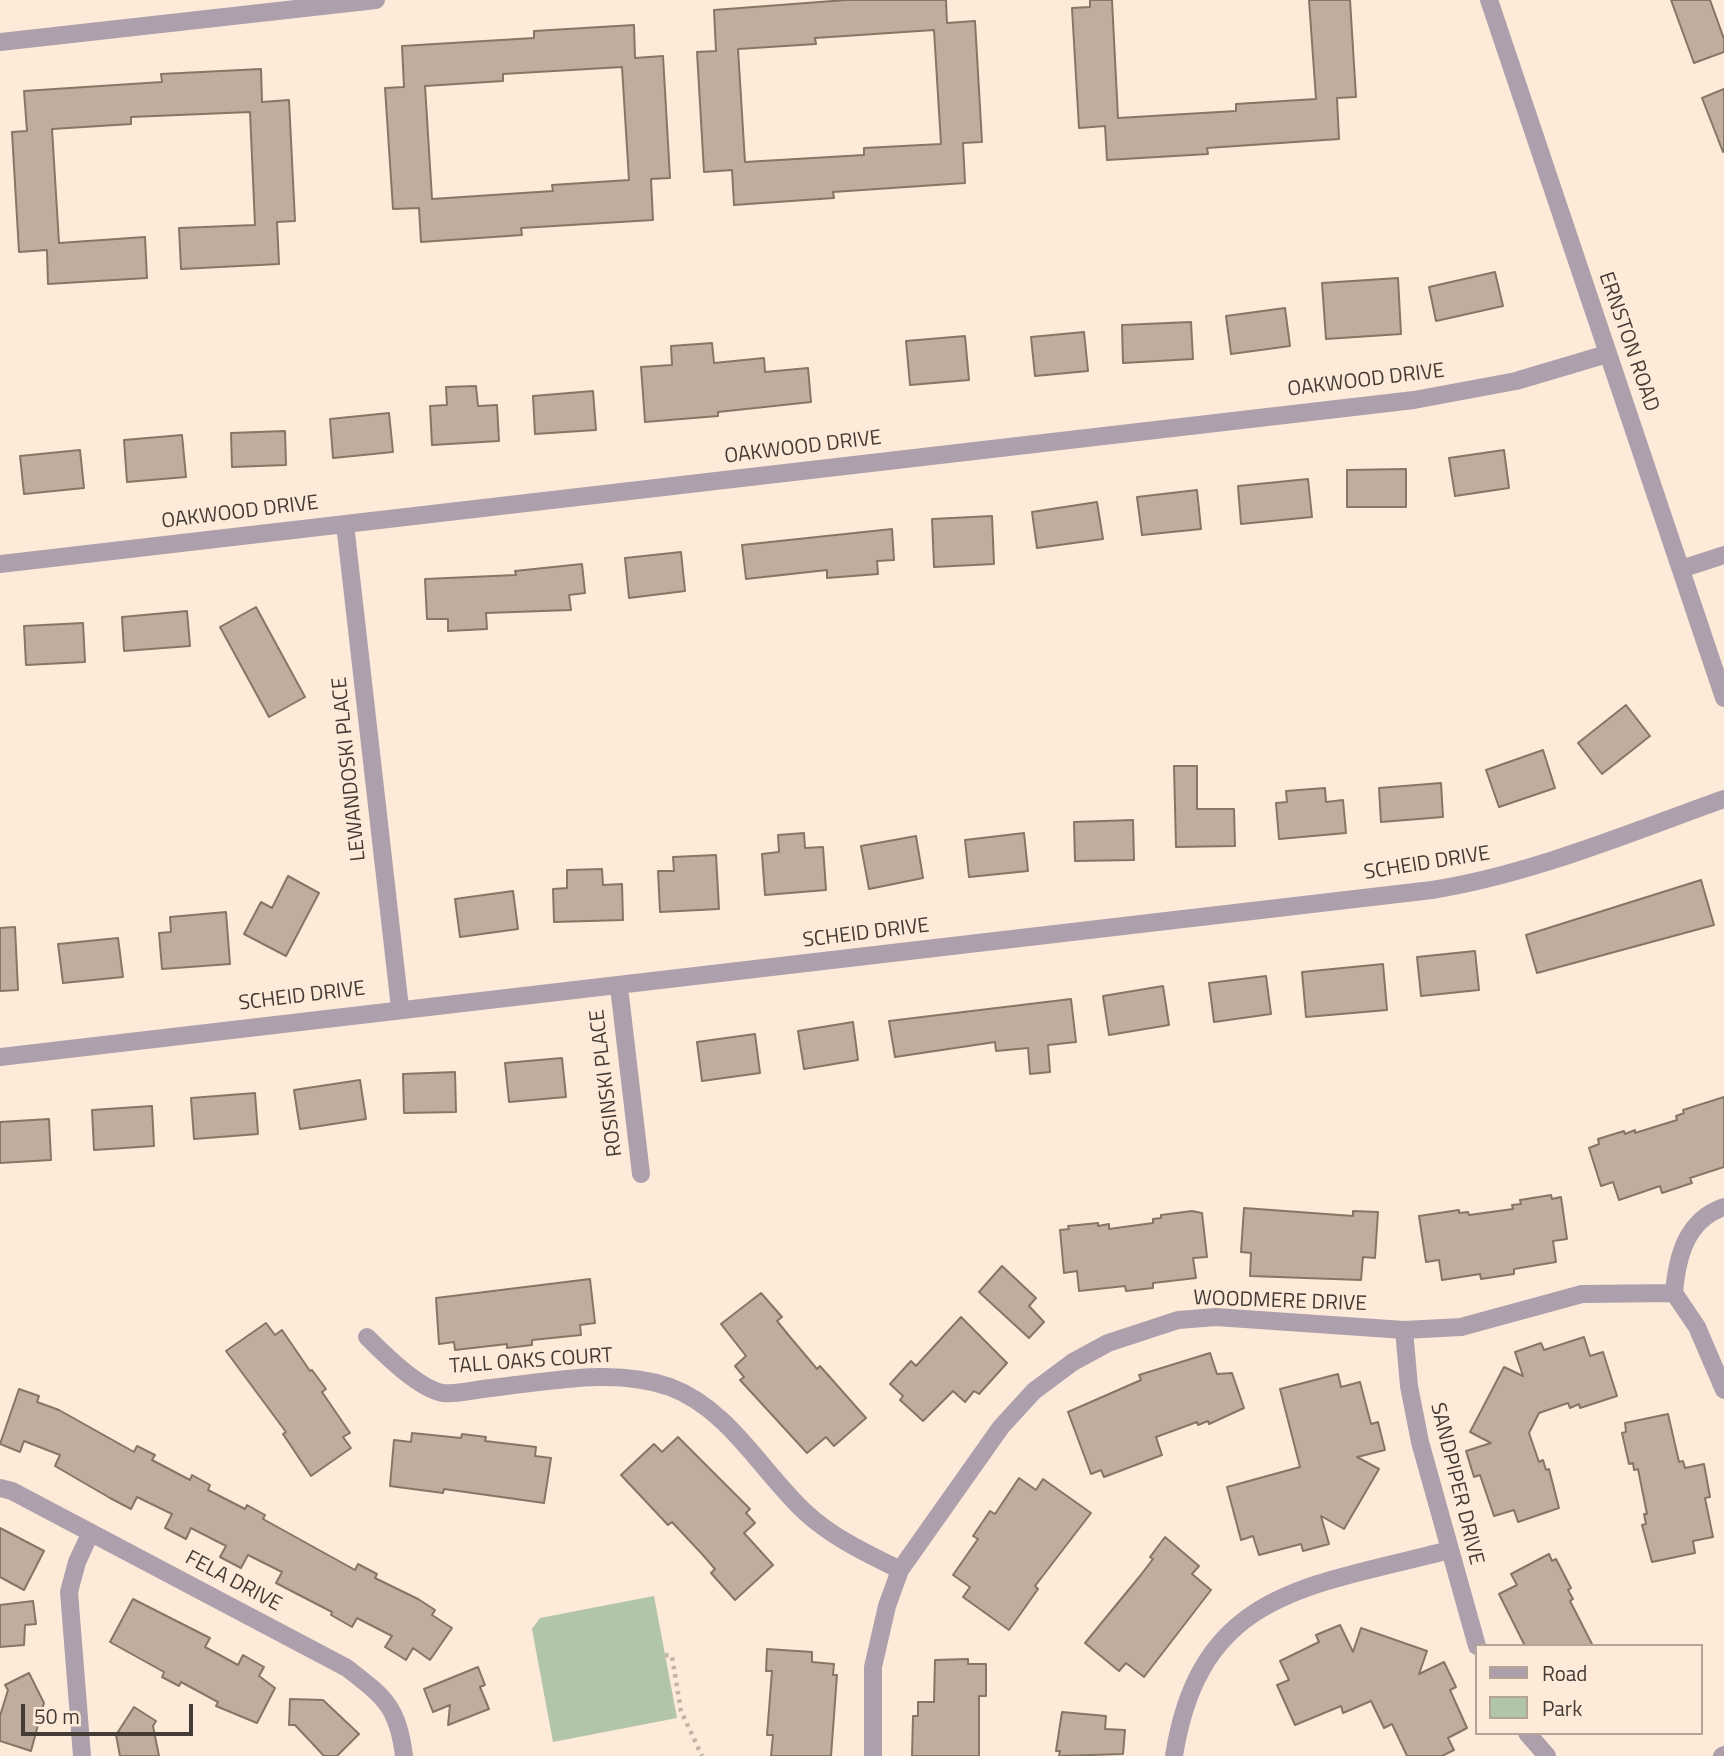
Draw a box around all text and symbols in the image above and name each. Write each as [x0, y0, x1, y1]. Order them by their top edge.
street label: ERNSTON ROAD [1592, 269, 1664, 415]
street label: OAKWOOD DRIVE [1286, 359, 1446, 403]
street label: OAKWOOD DRIVE [723, 426, 883, 470]
street label: OAKWOOD DRIVE [160, 491, 320, 535]
street label: LEWANDOSKI PLACE [328, 676, 372, 862]
street label: SCHEID DRIVE [1362, 842, 1492, 886]
street label: SCHEID DRIVE [801, 914, 931, 954]
street label: SCHEID DRIVE [237, 977, 367, 1017]
street label: ROSINSKI PLACE [585, 1008, 629, 1158]
street label: WOODMERE DRIVE [1193, 1286, 1367, 1318]
street label: TALL OAKS COURT [448, 1344, 614, 1380]
street label: SANDPIPER DRIVE [1424, 1400, 1488, 1568]
street label: FELA DRIVE [181, 1546, 285, 1618]
legend [1476, 1644, 1703, 1735]
text: Road [1542, 1657, 1587, 1689]
scale bar [24, 1690, 196, 1734]
text: Park [1542, 1692, 1582, 1724]
text: 50 m [34, 1700, 80, 1732]

